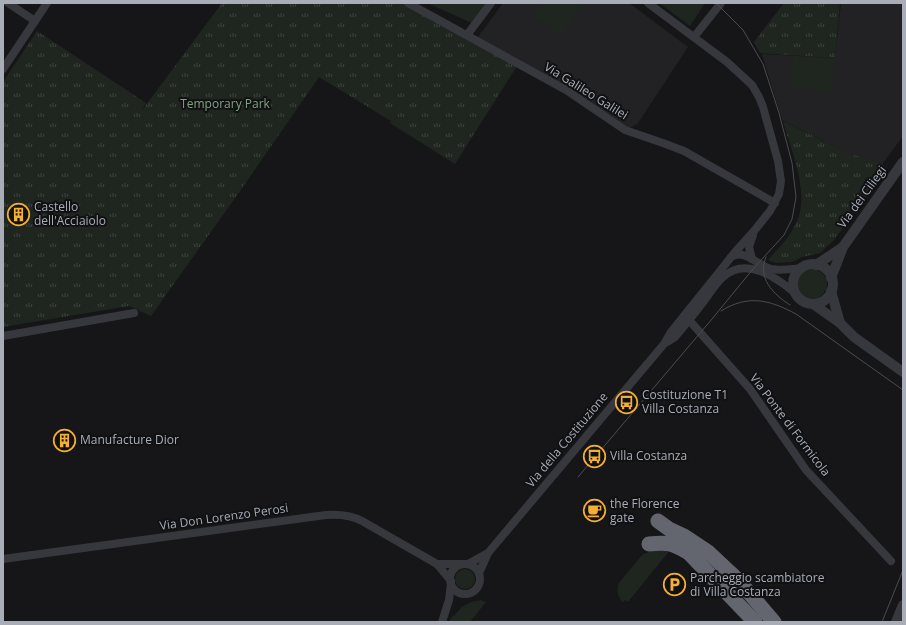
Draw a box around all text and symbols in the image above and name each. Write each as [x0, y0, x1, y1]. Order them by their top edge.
street label: Via Galileo Galilei [541, 58, 631, 123]
park label: Temporary Park [180, 95, 271, 112]
street label: Via dei Ciliegi [833, 162, 890, 231]
place label: Castello dell'Acciaiolo [34, 198, 106, 229]
building icon: Castello dell'Acciaiolo [6, 201, 32, 227]
street label: Via Ponte di Formicola [746, 370, 835, 480]
place label: Costituzione T1 Villa Costanza [642, 386, 728, 417]
street label: Via della Costituzione [522, 388, 612, 491]
bus stop icon: Costituzione T1 Villa Costanza [613, 389, 639, 415]
building icon: Manufacture Dior [52, 427, 78, 453]
place label: Manufacture Dior [80, 431, 179, 448]
bus stop icon: Villa Costanza [582, 443, 608, 469]
place label: Villa Costanza [610, 447, 687, 464]
place label: the Florence gate [610, 495, 680, 526]
cafe icon: the Florence gate [582, 498, 608, 524]
street label: Via Don Lorenzo Perosi [159, 499, 289, 534]
place label: Parcheggio scambiatore di Villa Costanza [690, 569, 825, 600]
parking icon: Parcheggio scambiatore di Villa Costanza [662, 572, 688, 598]

